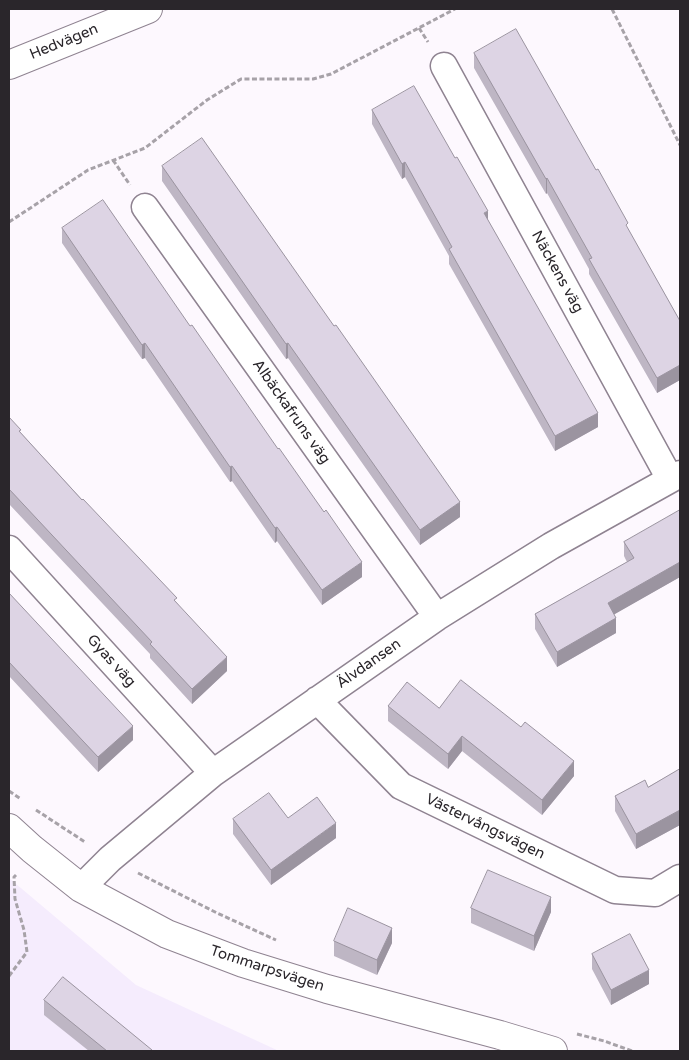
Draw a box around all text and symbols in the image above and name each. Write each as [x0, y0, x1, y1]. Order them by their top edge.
street label: Hedvägen [27, 20, 101, 64]
street label: Näckens väg [527, 228, 587, 316]
street label: Albäckafruns väg [248, 356, 334, 468]
street label: Gyas väg [83, 631, 139, 691]
street label: Älvdansen [333, 635, 405, 693]
street label: Västervångsvägen [422, 790, 548, 864]
street label: Tommarpsvägen [208, 942, 326, 996]

